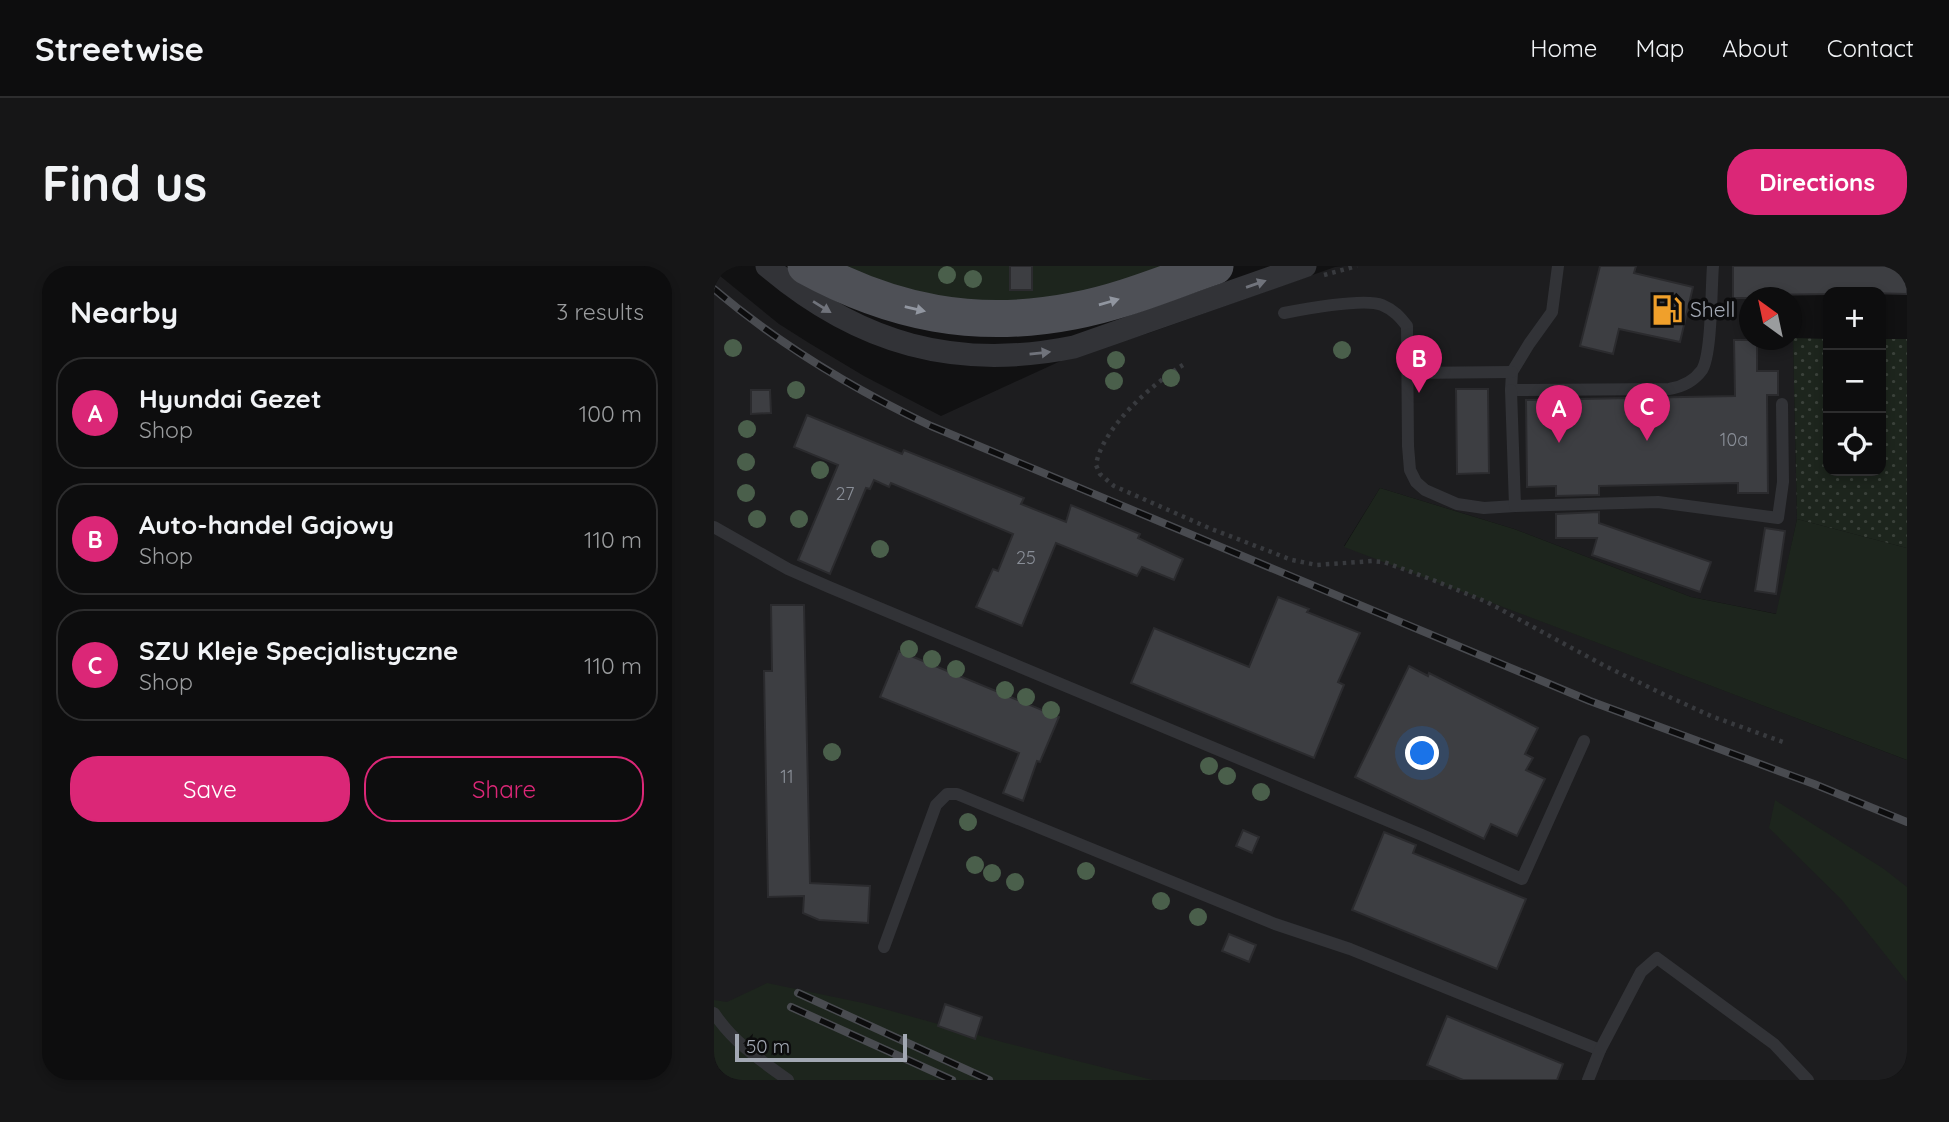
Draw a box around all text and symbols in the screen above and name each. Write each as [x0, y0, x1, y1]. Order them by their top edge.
text: Streetwise [35, 28, 204, 69]
text: Home [1530, 33, 1597, 63]
text: Map [1635, 33, 1684, 63]
text: About [1722, 33, 1789, 63]
text: Contact [1827, 33, 1914, 63]
button: Directions [1727, 149, 1907, 215]
text: Find us [42, 152, 207, 213]
one-way arrow [1246, 278, 1267, 289]
north arrow [1739, 287, 1802, 350]
map controls [1823, 287, 1886, 476]
button: + [1823, 287, 1886, 350]
text: Nearby [70, 293, 178, 331]
fuel station icon: Shell [1650, 293, 1684, 327]
one-way arrow [1098, 296, 1120, 307]
place label: Shell [1690, 296, 1735, 322]
text: 3 results [556, 297, 644, 326]
one-way arrow [812, 300, 831, 313]
one-way arrow [904, 304, 926, 315]
pin: B [1396, 335, 1442, 393]
one-way arrow [1029, 347, 1051, 358]
button: − [1823, 350, 1886, 413]
text: Hyundai Gezet [139, 382, 322, 415]
pin: C [1624, 383, 1670, 441]
pin: A [1536, 385, 1582, 443]
text: A [88, 399, 102, 428]
text: 100 m [579, 399, 642, 428]
button: locate [1823, 413, 1886, 476]
text: Shop [139, 415, 193, 444]
house number: 10a [1720, 428, 1748, 451]
house number: 27 [836, 482, 854, 505]
text: Auto-handel Gajowy [139, 508, 394, 541]
text: B [87, 525, 103, 554]
text: 110 m [584, 525, 642, 554]
text: Shop [139, 541, 193, 570]
house number: 25 [1016, 546, 1036, 569]
text: SZU Kleje Specjalistyczne [139, 634, 458, 667]
text: C [88, 651, 102, 680]
text: 110 m [584, 651, 642, 680]
text: Shop [139, 667, 193, 696]
your location [1405, 736, 1439, 770]
button: Save [70, 756, 350, 822]
button: Share [364, 756, 644, 822]
house number: 11 [780, 765, 794, 788]
scale bar [735, 1031, 906, 1063]
text: 50 m [746, 1034, 790, 1058]

